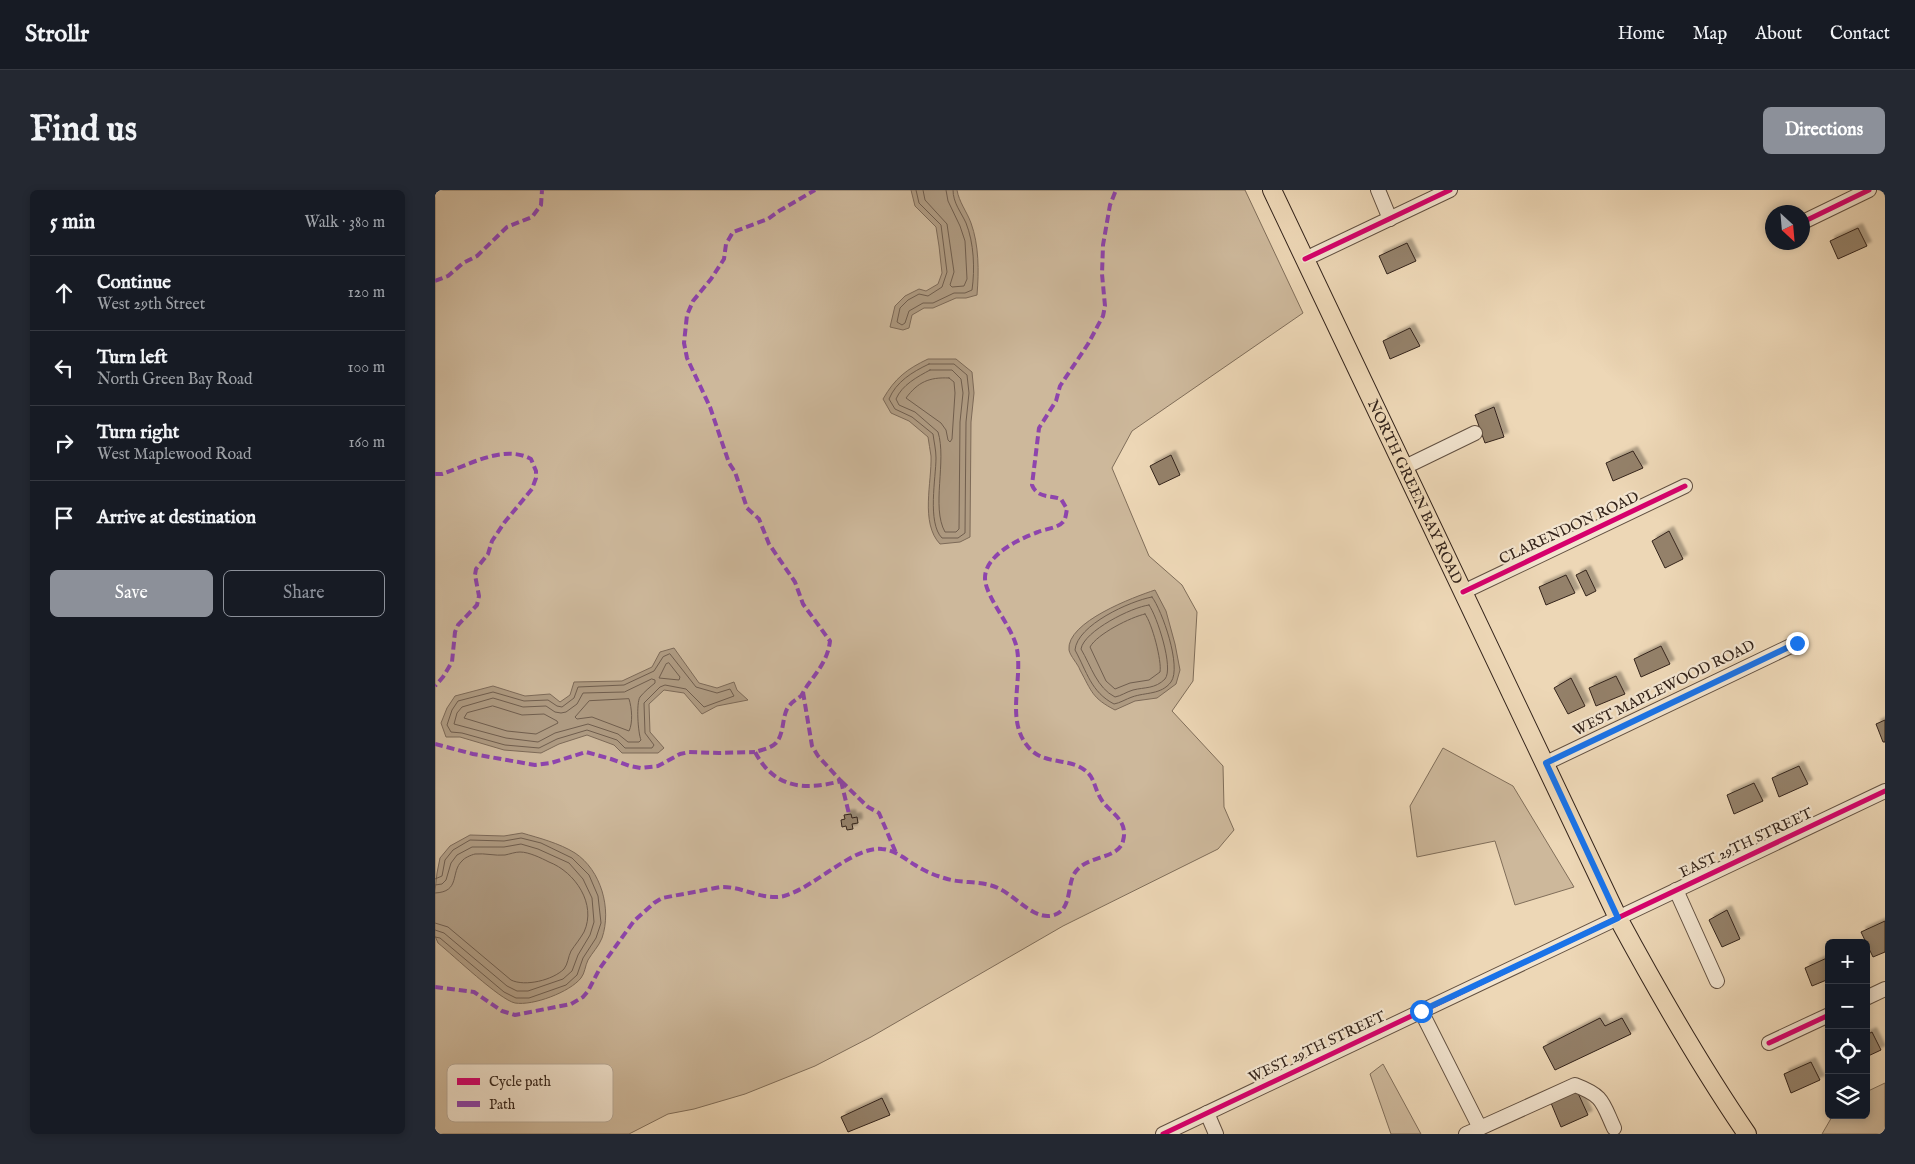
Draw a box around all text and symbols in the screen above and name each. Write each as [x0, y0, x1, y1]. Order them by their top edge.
text: Strollr [25, 19, 89, 50]
text: Home [1618, 23, 1665, 46]
text: Map [1693, 23, 1727, 46]
text: About [1755, 23, 1802, 46]
text: Contact [1830, 23, 1890, 46]
button: Directions [1763, 107, 1885, 154]
text: Find us [30, 108, 137, 153]
north arrow [1765, 205, 1810, 250]
text: 5 min [50, 209, 95, 236]
text: Walk · 380 m [304, 213, 385, 233]
text: Continue [97, 271, 171, 295]
icon: ahead [50, 279, 78, 307]
text: 120 m [348, 283, 385, 303]
text: West 29th Street [97, 295, 205, 315]
text: Turn left [97, 346, 168, 370]
icon: left [50, 354, 78, 382]
text: 100 m [348, 358, 385, 378]
text: North Green Bay Road [97, 370, 253, 390]
street label: NORTH GREEN BAY ROAD [1363, 396, 1467, 587]
text: Turn right [97, 421, 179, 445]
icon: right [50, 429, 78, 457]
text: 160 m [349, 433, 385, 453]
text: West Maplewood Road [97, 445, 251, 465]
street label: CLARENDON ROAD [1496, 487, 1642, 569]
icon: arrive [50, 504, 78, 532]
text: Arrive at destination [97, 506, 256, 530]
button: Save [50, 570, 213, 617]
button: Share [223, 570, 385, 617]
route end [1786, 632, 1809, 655]
street label: WEST MAPLEWOOD ROAD [1570, 636, 1758, 740]
street label: EAST 29TH STREET [1676, 804, 1816, 882]
map controls [1825, 939, 1870, 1119]
button: + [1825, 939, 1870, 984]
button: − [1825, 984, 1870, 1029]
route start [1410, 1000, 1433, 1023]
street label: WEST 29TH STREET [1246, 1007, 1389, 1087]
button: locate [1825, 1029, 1870, 1074]
legend [447, 1064, 613, 1122]
text: Cycle path [489, 1073, 551, 1091]
button: layers [1825, 1074, 1870, 1119]
text: Path [489, 1096, 516, 1114]

